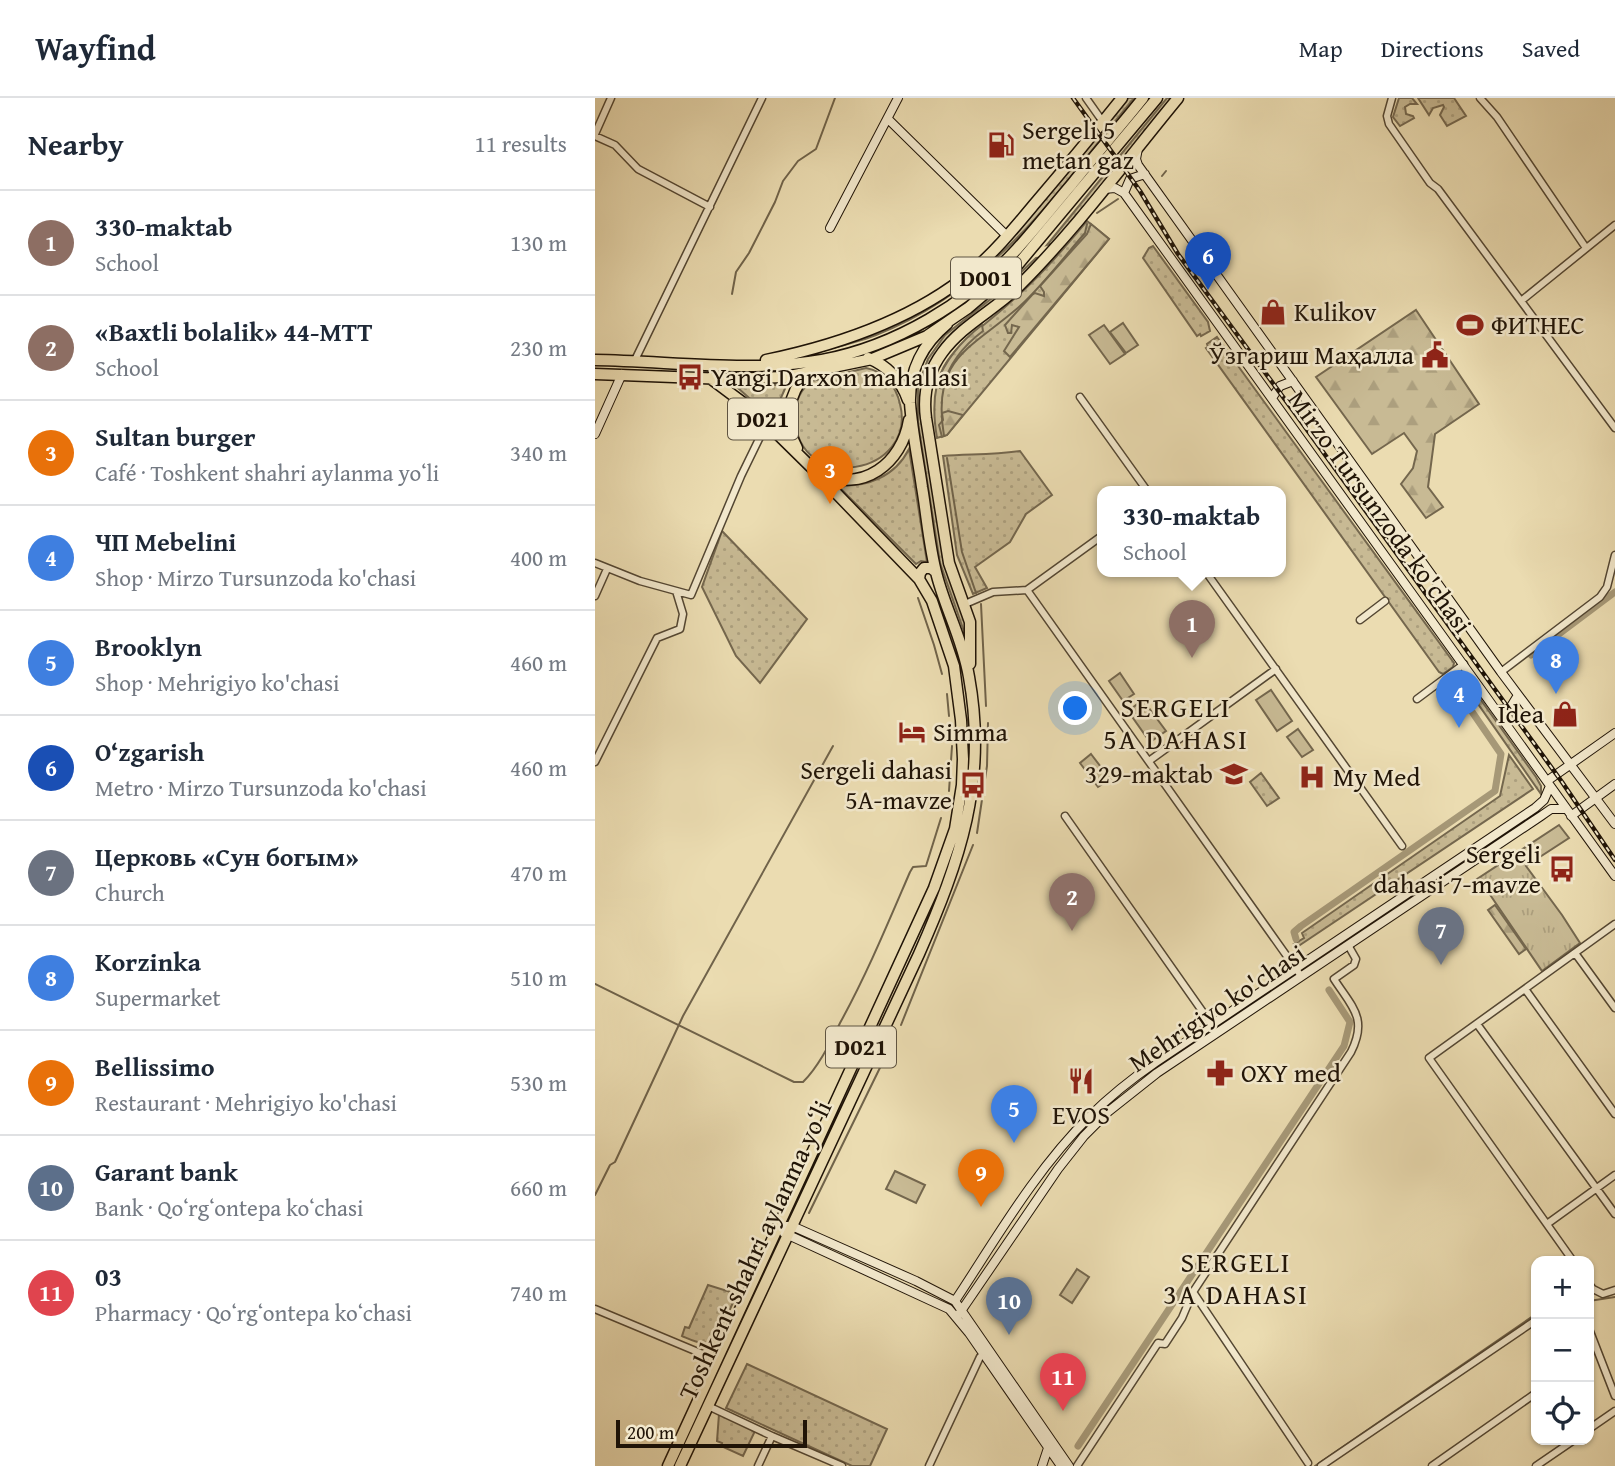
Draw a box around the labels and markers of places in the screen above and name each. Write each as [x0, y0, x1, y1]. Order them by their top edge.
place label: Sergeli 5 metan gaz [1022, 110, 1134, 179]
fuel station icon: Sergeli 5 metan gaz [986, 130, 1016, 160]
pin: 6 [1185, 232, 1231, 290]
place label: Kulikov [1294, 292, 1376, 331]
shop icon: Kulikov [1258, 297, 1288, 327]
place label: ФИТНЕС [1491, 305, 1585, 344]
sports icon: ФИТНЕС [1455, 310, 1485, 340]
place label: Ўзгариш Маҳалла [1209, 335, 1415, 374]
public building icon: Ўзгариш Маҳалла [1420, 340, 1450, 370]
place label: Yangi Darxon mahallasi [711, 357, 968, 396]
bus stop icon: Yangi Darxon mahallasi [675, 362, 705, 392]
pin: 3 [807, 446, 853, 504]
pin: 1 [1169, 600, 1215, 658]
pin: 8 [1533, 636, 1579, 694]
pin: 4 [1436, 670, 1482, 728]
place label: Idea [1498, 694, 1545, 733]
shop icon: Idea [1550, 699, 1580, 729]
place label: Simma [933, 712, 1008, 751]
hotel icon: Simma [897, 717, 927, 747]
place label: Sergeli dahasi 5A-mavze [800, 750, 952, 819]
place label: 329-maktab [1085, 754, 1213, 793]
place label: My Med [1333, 757, 1421, 796]
school or university icon: 329-maktab [1219, 759, 1249, 789]
hospital icon: My Med [1297, 762, 1327, 792]
bus stop icon: Sergeli dahasi 5A-mavze [958, 770, 988, 800]
place label: Sergeli dahasi 7-mavze [1373, 834, 1541, 903]
bus stop icon: Sergeli dahasi 7-mavze [1547, 854, 1577, 884]
pin: 2 [1049, 873, 1095, 931]
pin: 7 [1418, 907, 1464, 965]
place label: OXY med [1241, 1053, 1341, 1092]
pharmacy icon: OXY med [1205, 1058, 1235, 1088]
restaurant icon: EVOS [1066, 1066, 1096, 1096]
pin: 5 [991, 1085, 1037, 1143]
place label: EVOS [1052, 1095, 1110, 1134]
pin: 9 [958, 1149, 1004, 1207]
pin: 10 [986, 1277, 1032, 1335]
pin: 11 [1040, 1353, 1086, 1411]

